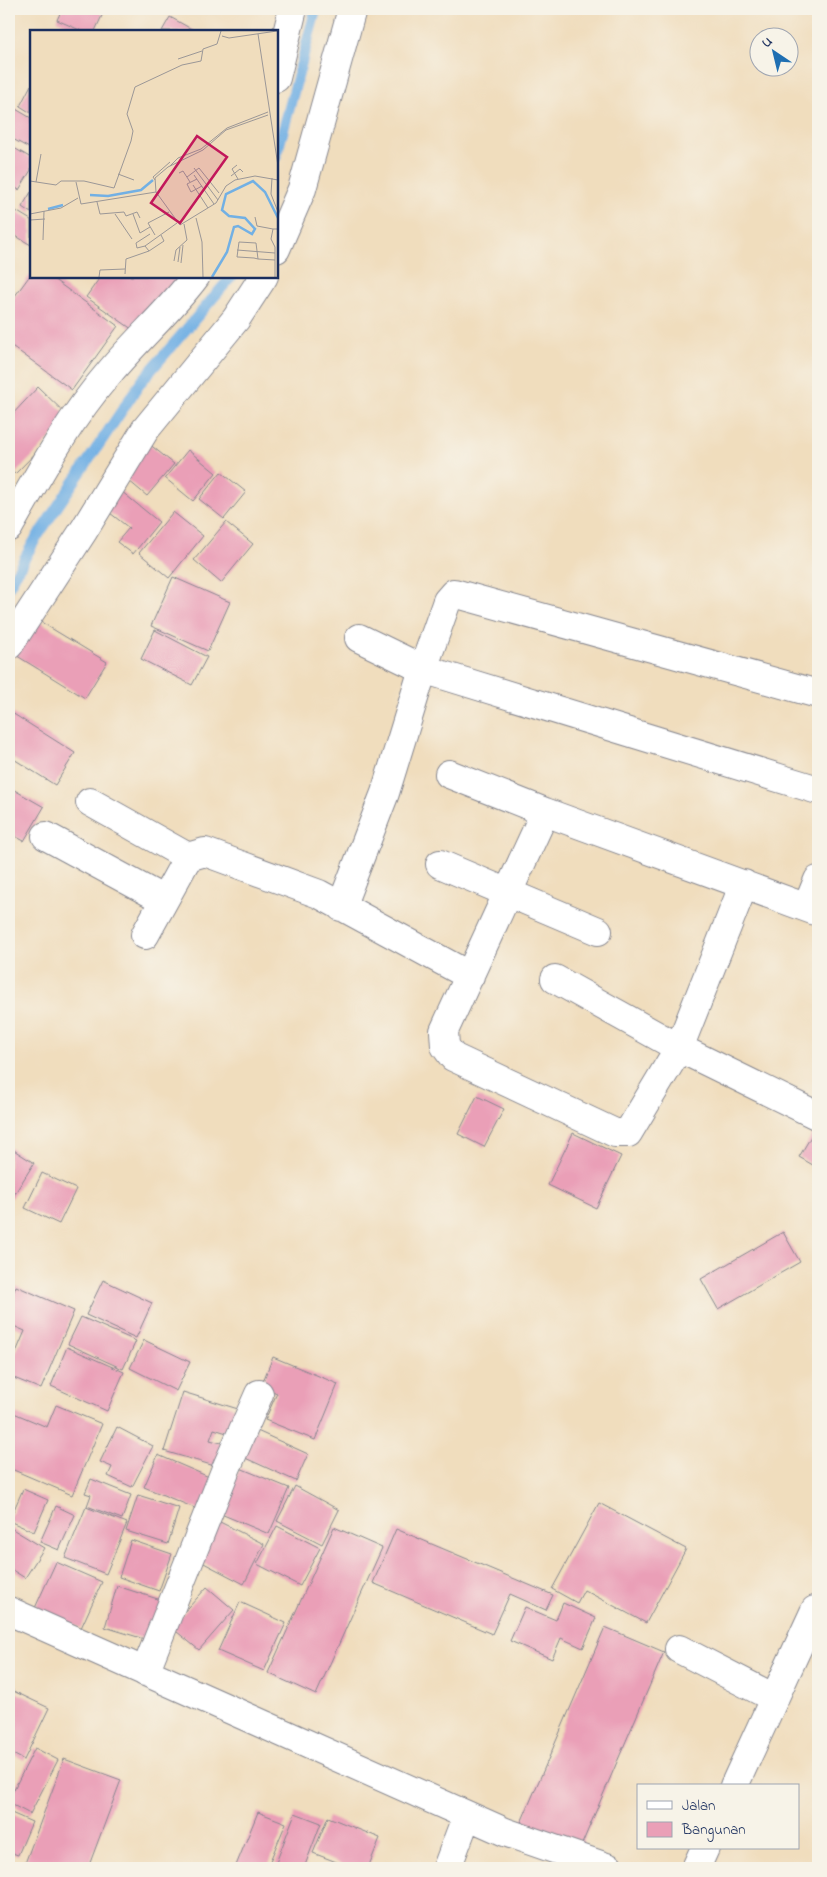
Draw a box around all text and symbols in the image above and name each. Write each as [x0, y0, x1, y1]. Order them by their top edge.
north arrow [750, 28, 800, 78]
inset map [30, 30, 278, 278]
text: U [758, 31, 777, 54]
legend [637, 1784, 800, 1850]
text: Jalan [682, 1795, 715, 1817]
text: Bangunan [681, 1819, 746, 1842]

